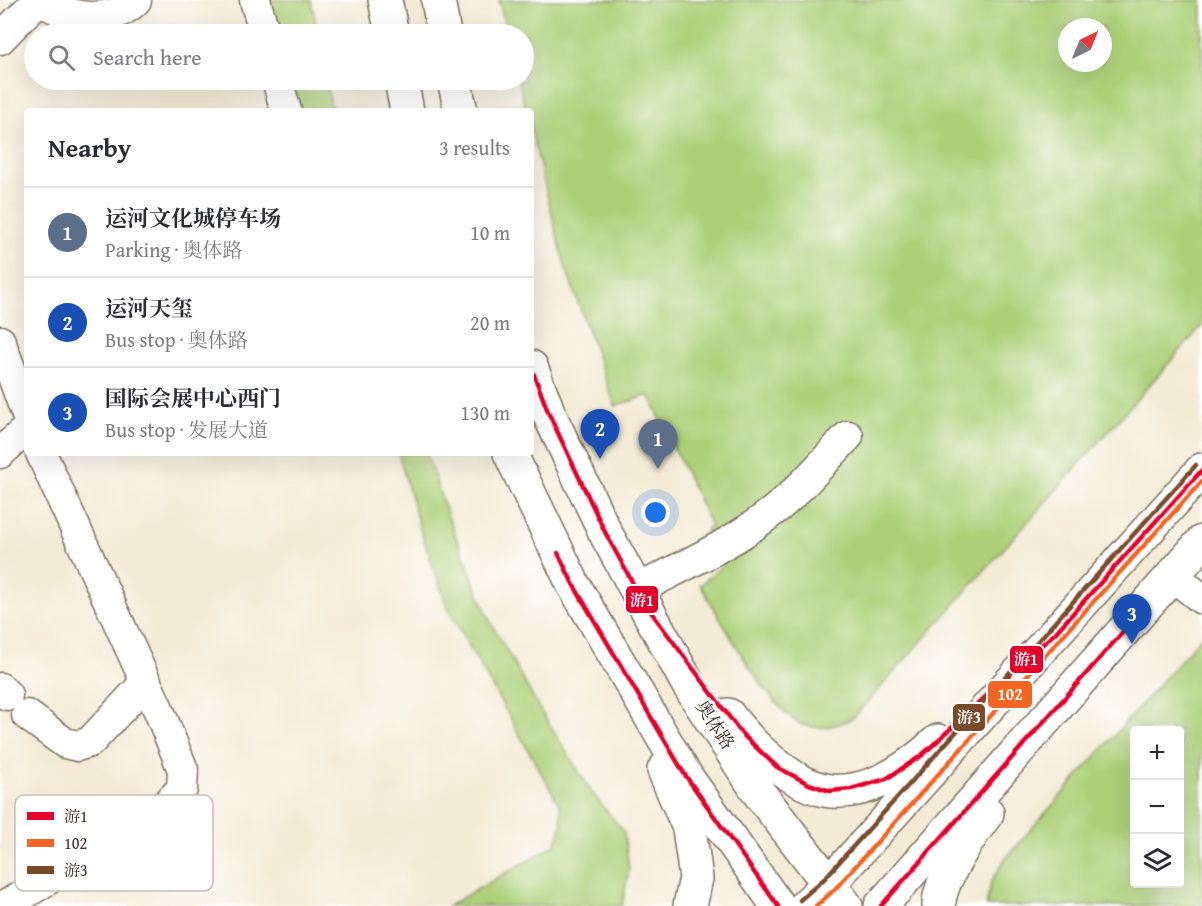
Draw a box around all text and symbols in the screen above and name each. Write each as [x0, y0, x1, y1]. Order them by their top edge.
north arrow [1058, 18, 1112, 72]
search box [24, 24, 534, 90]
icon: search [45, 41, 78, 74]
text: Search here [93, 41, 202, 73]
text: Nearby [48, 128, 131, 167]
text: 3 results [439, 133, 510, 162]
text: 运河文化城停车场 [105, 202, 281, 234]
text: 1 [62, 218, 73, 247]
text: 10 m [470, 218, 510, 247]
text: Parking · 奥体路 [105, 235, 243, 264]
text: 运河天玺 [105, 292, 193, 324]
text: 2 [62, 308, 73, 337]
text: 20 m [470, 308, 510, 337]
text: Bus stop · 奥体路 [105, 325, 248, 354]
text: 国际会展中心西门 [105, 382, 281, 414]
text: 3 [62, 398, 73, 427]
text: 130 m [460, 398, 510, 427]
pin: 2 [580, 410, 620, 459]
text: Bus stop · 发展大道 [105, 415, 268, 444]
pin: 1 [638, 420, 678, 469]
your location [641, 498, 670, 527]
line badge: 游1 [625, 585, 659, 614]
text: 游1 [630, 588, 654, 612]
pin: 3 [1112, 594, 1152, 644]
line badge: 游1 [1009, 645, 1044, 674]
text: 游1 [1014, 647, 1038, 671]
line badge: 102 [987, 680, 1033, 709]
text: 102 [998, 682, 1022, 706]
street label: 奥体路 [689, 695, 741, 755]
line badge: 游3 [952, 703, 986, 732]
text: 游3 [957, 705, 981, 729]
map controls [1130, 726, 1184, 888]
button: + [1130, 726, 1184, 780]
button: − [1130, 780, 1184, 834]
legend [15, 795, 213, 891]
text: 游1 [64, 804, 88, 828]
text: 102 [64, 831, 87, 855]
button: layers [1130, 834, 1184, 888]
text: 游3 [64, 858, 88, 882]

